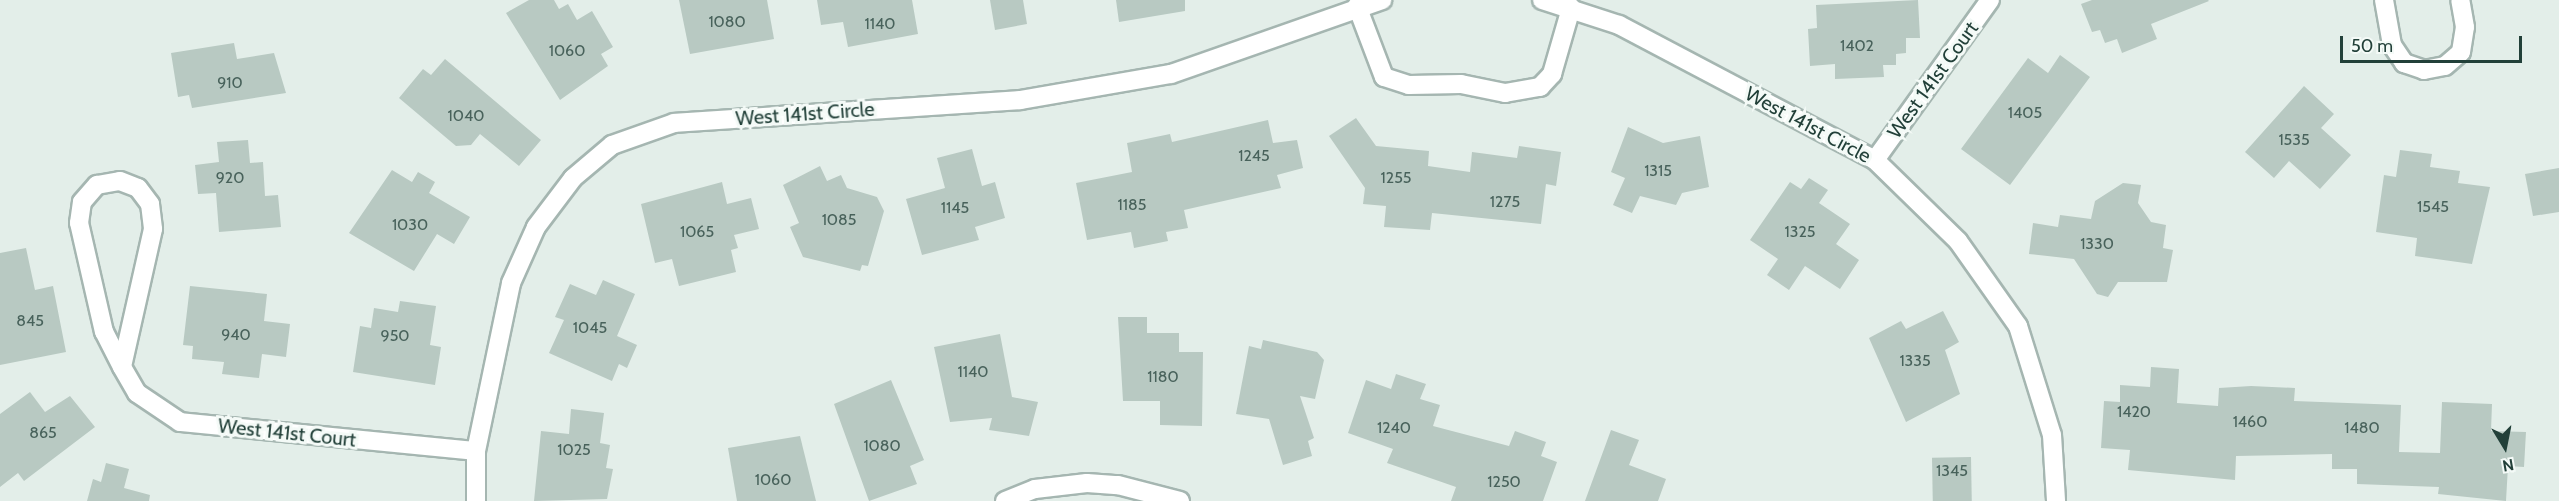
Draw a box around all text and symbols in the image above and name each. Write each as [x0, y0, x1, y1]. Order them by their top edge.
house number: 1080 [708, 12, 746, 32]
house number: 1140 [865, 14, 895, 34]
street label: West 141st Court [1883, 17, 1983, 143]
scale bar [2343, 24, 2524, 62]
text: 50 m [2351, 35, 2393, 57]
house number: 1402 [1840, 36, 1874, 56]
house number: 1060 [549, 41, 585, 61]
house number: 910 [217, 73, 243, 93]
street label: West 141st Circle [1741, 82, 1875, 168]
street label: West 141st Circle [735, 97, 875, 131]
house number: 1405 [2008, 103, 2042, 123]
house number: 1040 [448, 106, 484, 126]
house number: 1535 [2278, 130, 2310, 150]
house number: 1245 [1238, 146, 1270, 166]
house number: 1315 [1644, 161, 1672, 181]
house number: 920 [216, 168, 244, 188]
house number: 1255 [1381, 168, 1411, 188]
house number: 1275 [1490, 192, 1520, 212]
house number: 1185 [1118, 195, 1146, 215]
house number: 1545 [2417, 197, 2449, 217]
house number: 1145 [941, 198, 969, 218]
house number: 1085 [822, 210, 856, 230]
house number: 1030 [392, 215, 428, 235]
house number: 1065 [680, 222, 714, 242]
house number: 1325 [1785, 222, 1815, 242]
house number: 1330 [2080, 234, 2114, 254]
house number: 845 [16, 311, 44, 331]
house number: 1045 [573, 318, 607, 338]
house number: 940 [221, 325, 251, 345]
house number: 950 [381, 326, 409, 346]
house number: 1335 [1899, 351, 1931, 371]
house number: 1140 [958, 362, 988, 382]
house number: 1180 [1147, 367, 1179, 387]
house number: 1420 [2117, 402, 2151, 422]
house number: 1460 [2233, 412, 2267, 432]
street label: West 141st Court [217, 414, 357, 452]
north arrow [2475, 417, 2535, 477]
house number: 1240 [1377, 418, 1411, 438]
house number: 1480 [2344, 418, 2380, 438]
house number: 865 [29, 423, 57, 443]
house number: 1080 [863, 436, 901, 456]
house number: 1025 [557, 440, 591, 460]
text: N [2501, 455, 2515, 476]
house number: 1345 [1936, 461, 1968, 481]
house number: 1060 [755, 470, 791, 490]
house number: 1250 [1487, 472, 1521, 492]

